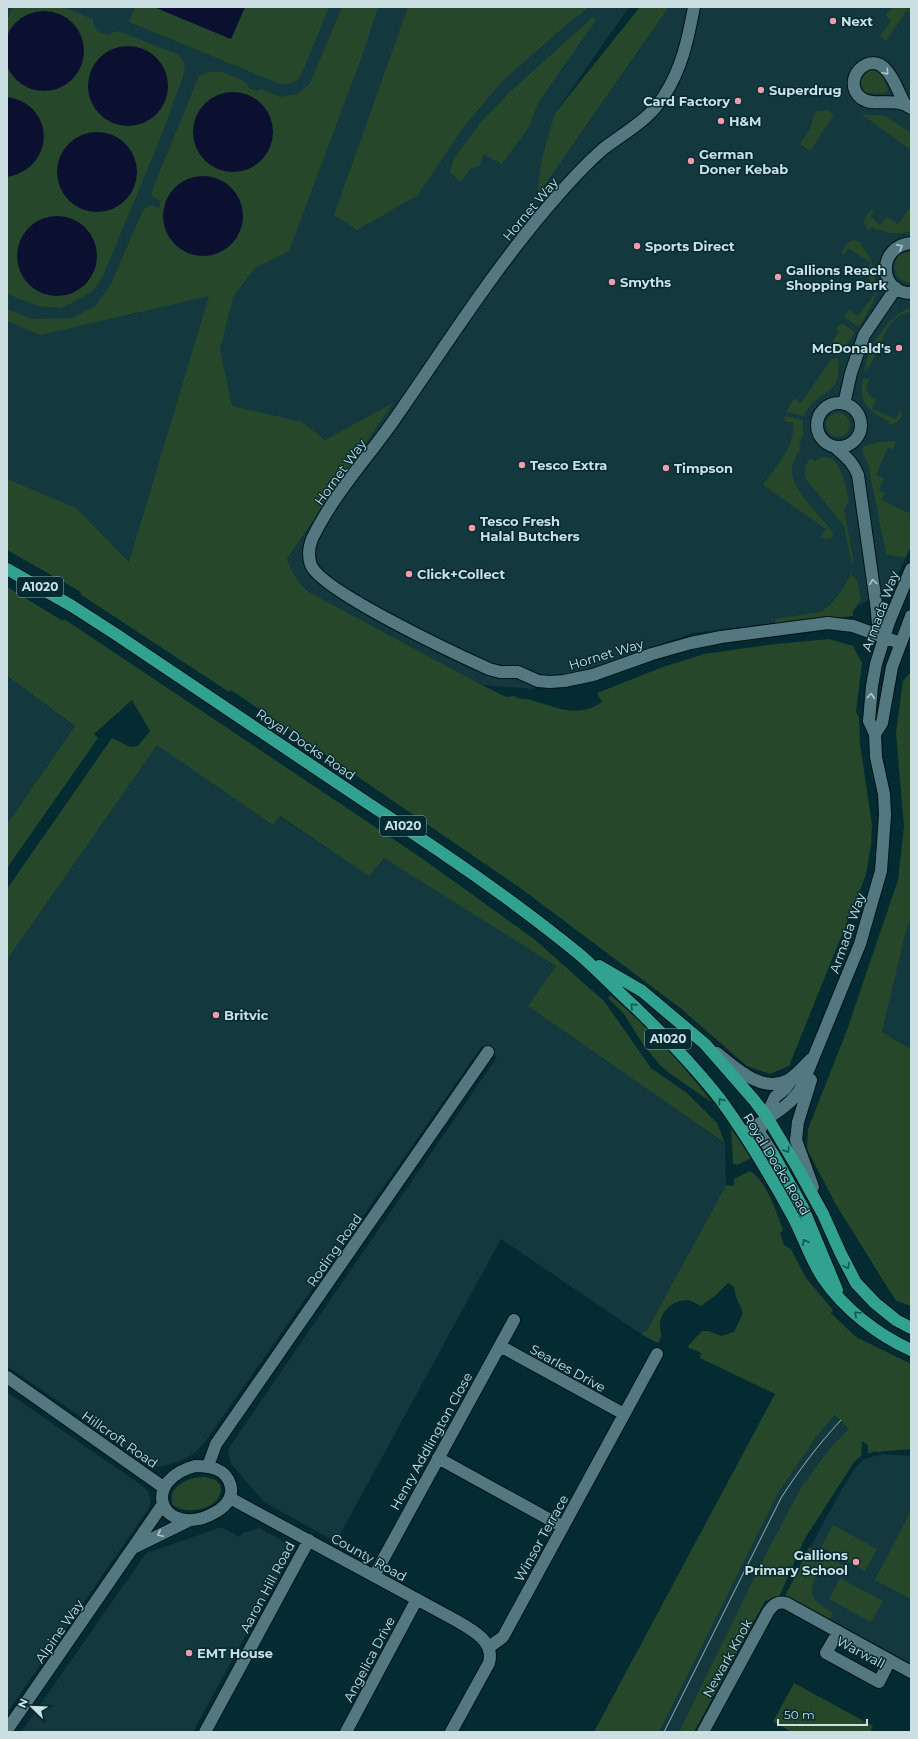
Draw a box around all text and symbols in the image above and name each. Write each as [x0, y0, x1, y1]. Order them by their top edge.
place label: Next [841, 13, 873, 29]
marker: Next [828, 16, 838, 26]
one-way arrow [882, 67, 889, 74]
place label: Superdrug [769, 82, 842, 98]
marker: Superdrug [756, 85, 766, 95]
place label: Card Factory [643, 93, 730, 109]
marker: Card Factory [733, 96, 743, 106]
place label: H&M [729, 113, 761, 129]
marker: H&M [716, 116, 726, 126]
place label: German Doner Kebab [699, 146, 788, 177]
marker: German Doner Kebab [686, 156, 696, 166]
street label: Hornet Way [499, 174, 562, 244]
place label: Sports Direct [645, 238, 735, 254]
marker: Sports Direct [632, 241, 642, 251]
one-way arrow [896, 244, 903, 252]
place label: Gallions Reach Shopping Park [786, 262, 887, 293]
marker: Gallions Reach Shopping Park [773, 272, 783, 282]
place label: Smyths [620, 274, 671, 290]
marker: Smyths [607, 277, 617, 287]
place label: McDonald's [812, 340, 891, 356]
marker: McDonald's [894, 343, 904, 353]
street label: Hornet Way [311, 435, 370, 508]
place label: Tesco Extra [530, 457, 607, 473]
marker: Tesco Extra [517, 460, 527, 470]
place label: Timpson [674, 460, 733, 476]
marker: Timpson [661, 463, 671, 473]
place label: Tesco Fresh Halal Butchers [480, 513, 580, 544]
marker: Tesco Fresh Halal Butchers [467, 523, 477, 533]
place label: Click+Collect [417, 566, 505, 582]
street label: Armada Way [858, 568, 902, 653]
marker: Click+Collect [404, 569, 414, 579]
road number: A1020 [17, 577, 63, 597]
one-way arrow [869, 579, 878, 585]
street label: Hornet Way [567, 635, 646, 673]
one-way arrow [866, 693, 875, 699]
street label: Royal Docks Road [253, 705, 359, 783]
road number: A1020 [380, 816, 426, 836]
street label: Armada Way [826, 890, 869, 975]
one-way arrow [630, 1003, 638, 1011]
place label: Britvic [224, 1007, 269, 1023]
marker: Britvic [211, 1010, 221, 1020]
road number: A1020 [645, 1029, 691, 1049]
one-way arrow [719, 1099, 726, 1106]
street label: Royal Docks Road [740, 1110, 814, 1218]
one-way arrow [783, 1146, 790, 1153]
street label: Roding Road [303, 1211, 365, 1289]
one-way arrow [802, 1238, 810, 1246]
one-way arrow [842, 1262, 850, 1269]
one-way arrow [854, 1311, 862, 1319]
street label: Searles Drive [528, 1341, 609, 1395]
street label: Henry Addlington Close [386, 1369, 476, 1513]
street label: Hillcroft Road [79, 1407, 161, 1471]
street label: Winsor Terrace [511, 1492, 572, 1584]
one-way arrow [157, 1529, 165, 1537]
street label: County Road [328, 1530, 410, 1584]
street label: Aaron Hill Road [236, 1539, 298, 1635]
place label: Gallions Primary School [745, 1547, 848, 1578]
marker: Gallions Primary School [851, 1557, 861, 1567]
street label: Alpine Way [31, 1596, 87, 1666]
street label: Angelica Drive [340, 1613, 398, 1704]
street label: Newark Knok [699, 1616, 755, 1700]
street label: Warwall [834, 1633, 888, 1671]
place label: EMT House [197, 1645, 273, 1661]
marker: EMT House [184, 1648, 194, 1658]
north arrow [12, 1687, 52, 1727]
text: N [15, 1696, 31, 1710]
scale bar [778, 1701, 867, 1727]
text: 50 m [784, 1707, 815, 1722]

